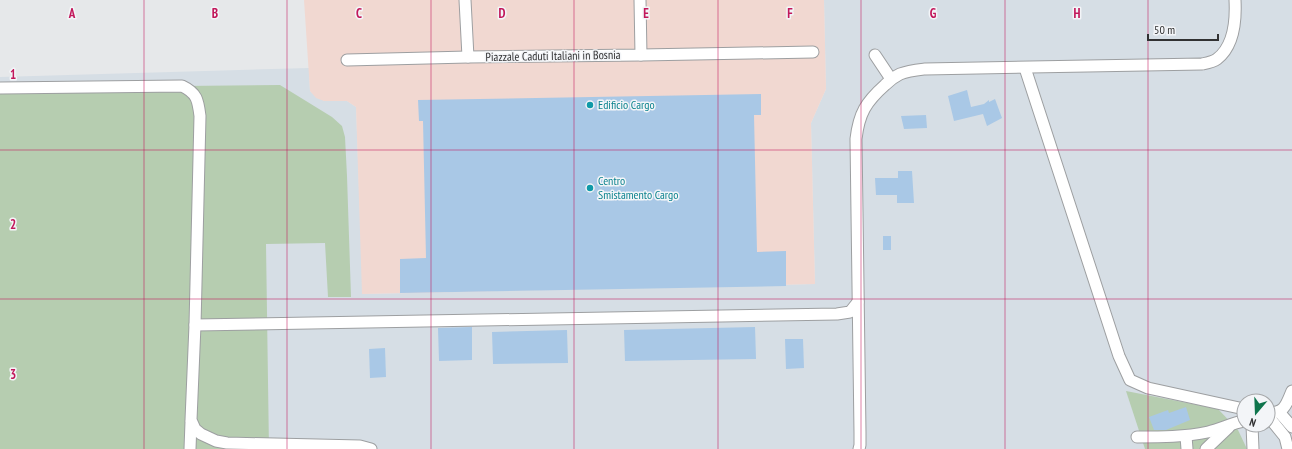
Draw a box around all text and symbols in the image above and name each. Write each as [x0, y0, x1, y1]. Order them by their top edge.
text: A [68, 5, 76, 22]
text: B [212, 5, 218, 22]
text: C [356, 5, 362, 22]
text: D [499, 5, 506, 22]
text: E [643, 5, 649, 22]
text: F [787, 5, 793, 22]
text: G [930, 5, 937, 22]
text: H [1074, 5, 1081, 22]
scale bar [1148, 16, 1218, 42]
text: 50 m [1154, 22, 1175, 37]
street label: Piazzale Caduti Italiani in Bosnia [485, 47, 621, 64]
text: 1 [10, 66, 16, 83]
place label: Edificio Cargo [598, 97, 655, 112]
marker: Edificio Cargo [585, 100, 595, 110]
place label: Centro Smistamento Cargo [598, 173, 678, 202]
marker: Centro Smistamento Cargo [585, 183, 595, 193]
text: 2 [10, 216, 16, 233]
text: 3 [10, 366, 16, 383]
north arrow [1236, 393, 1276, 433]
text: N [1248, 415, 1258, 430]

